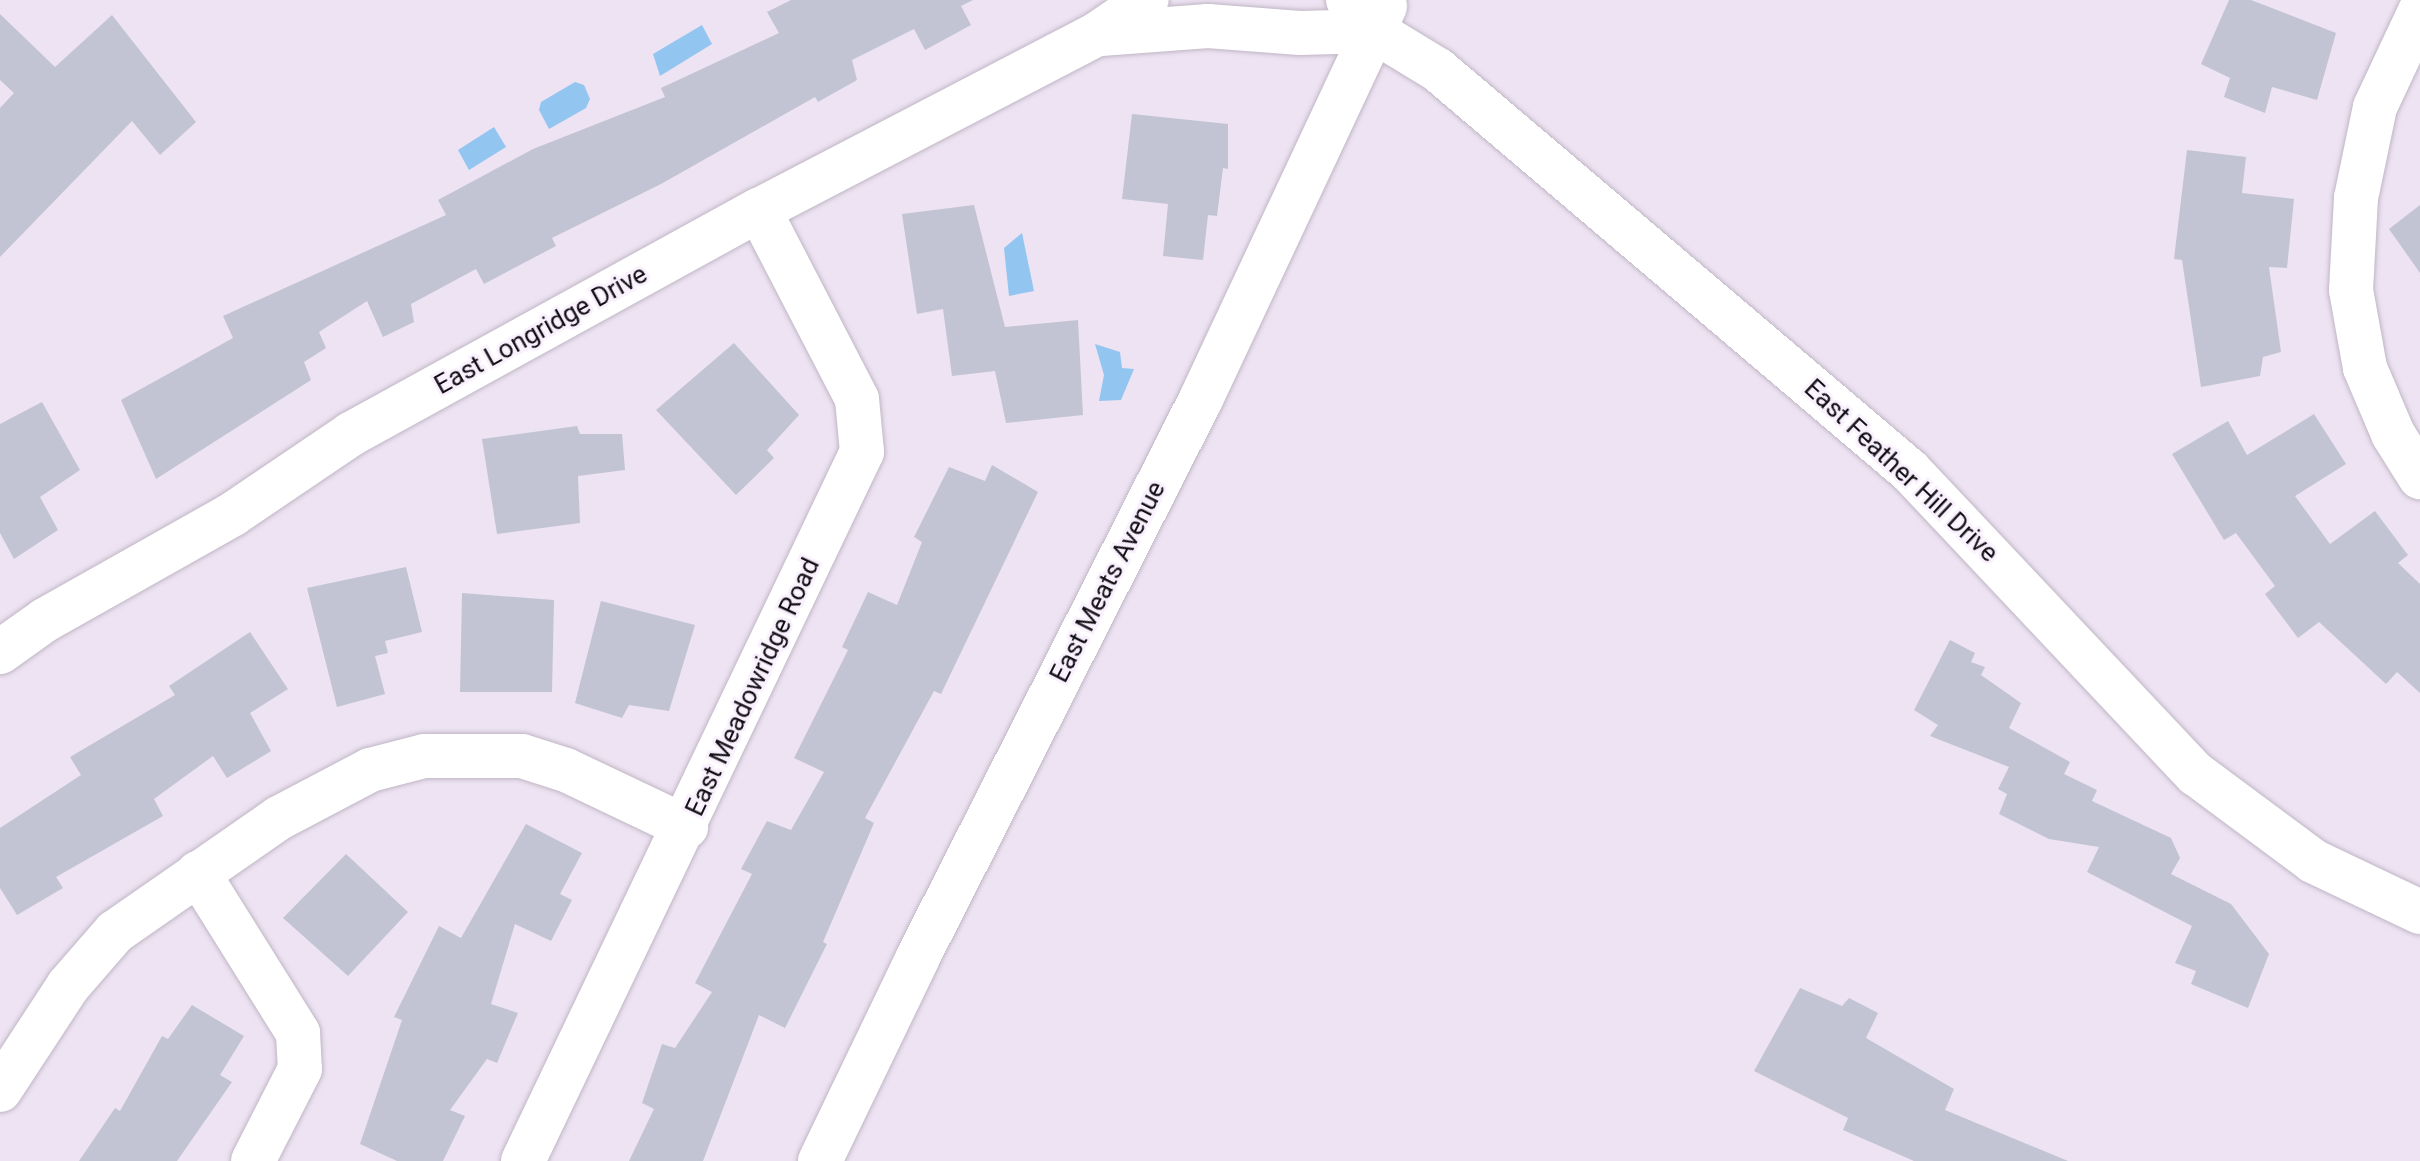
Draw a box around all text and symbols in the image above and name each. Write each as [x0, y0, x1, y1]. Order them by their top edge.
street label: East Longridge Drive [429, 259, 653, 401]
street label: East Feather Hill Drive [1798, 373, 2004, 569]
street label: East Meats Avenue [1044, 476, 1172, 688]
street label: East Meadowridge Road [679, 553, 827, 821]

